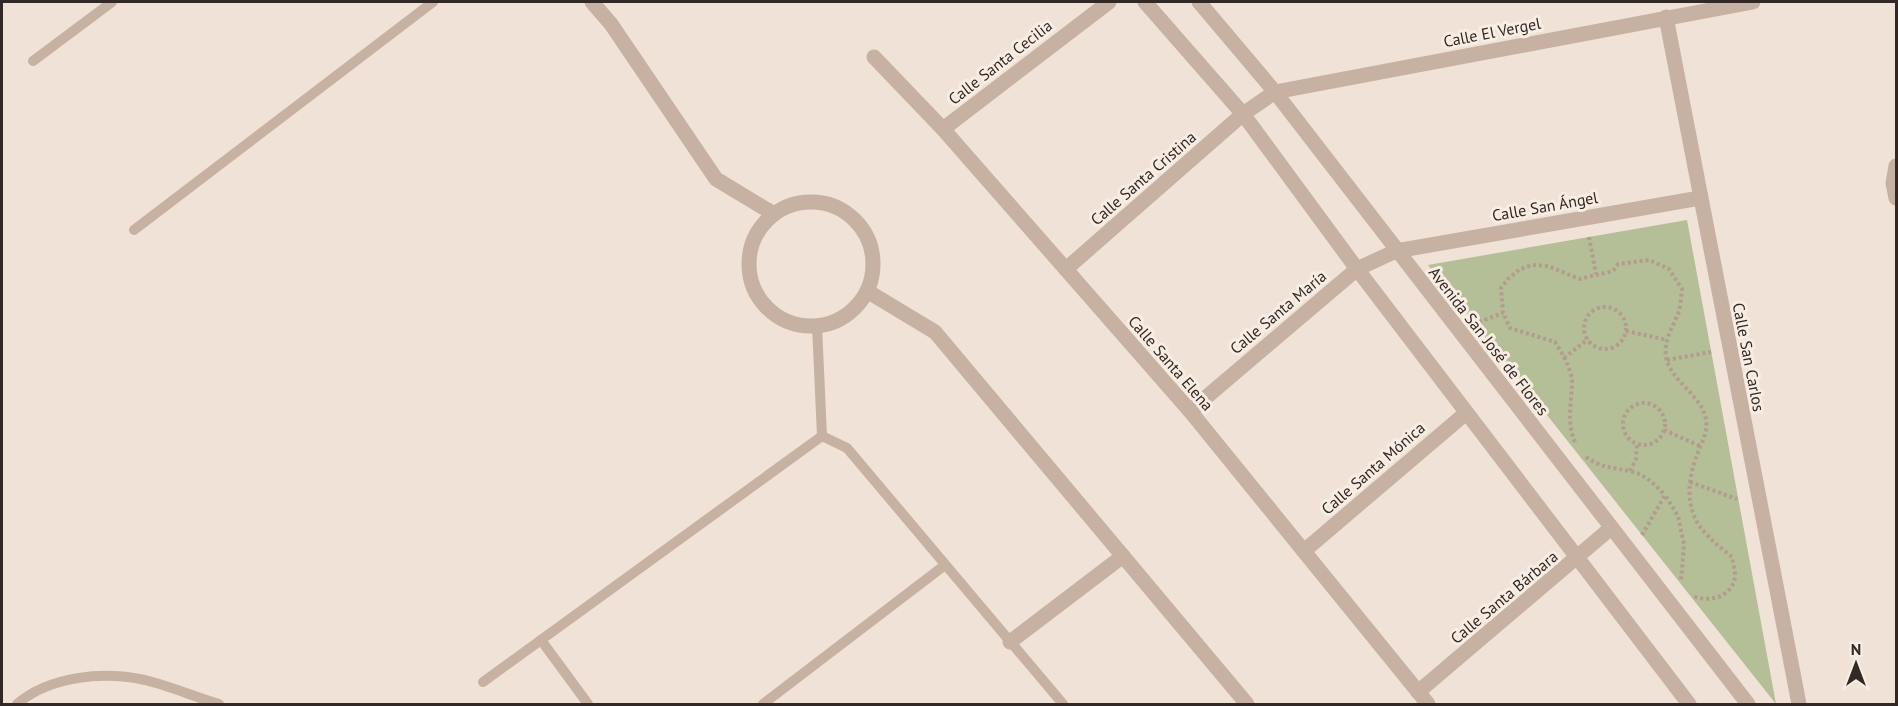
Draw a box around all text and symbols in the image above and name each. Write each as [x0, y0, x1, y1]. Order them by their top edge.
street label: Calle El Vergel [1442, 13, 1543, 51]
street label: Calle Santa Cecilia [944, 15, 1056, 109]
street label: Calle Santa Cristina [1086, 127, 1200, 229]
street label: Calle San Ángel [1491, 187, 1600, 225]
street label: Avenida San José de Flores [1425, 263, 1553, 419]
street label: Calle Santa María [1226, 266, 1330, 358]
street label: Calle San Carlos [1729, 301, 1769, 413]
street label: Calle Santa Elena [1124, 311, 1218, 415]
street label: Calle Santa Mónica [1317, 418, 1429, 518]
street label: Calle Santa Bárbara [1446, 546, 1562, 648]
north arrow [1826, 634, 1886, 694]
text: N [1851, 639, 1861, 659]

